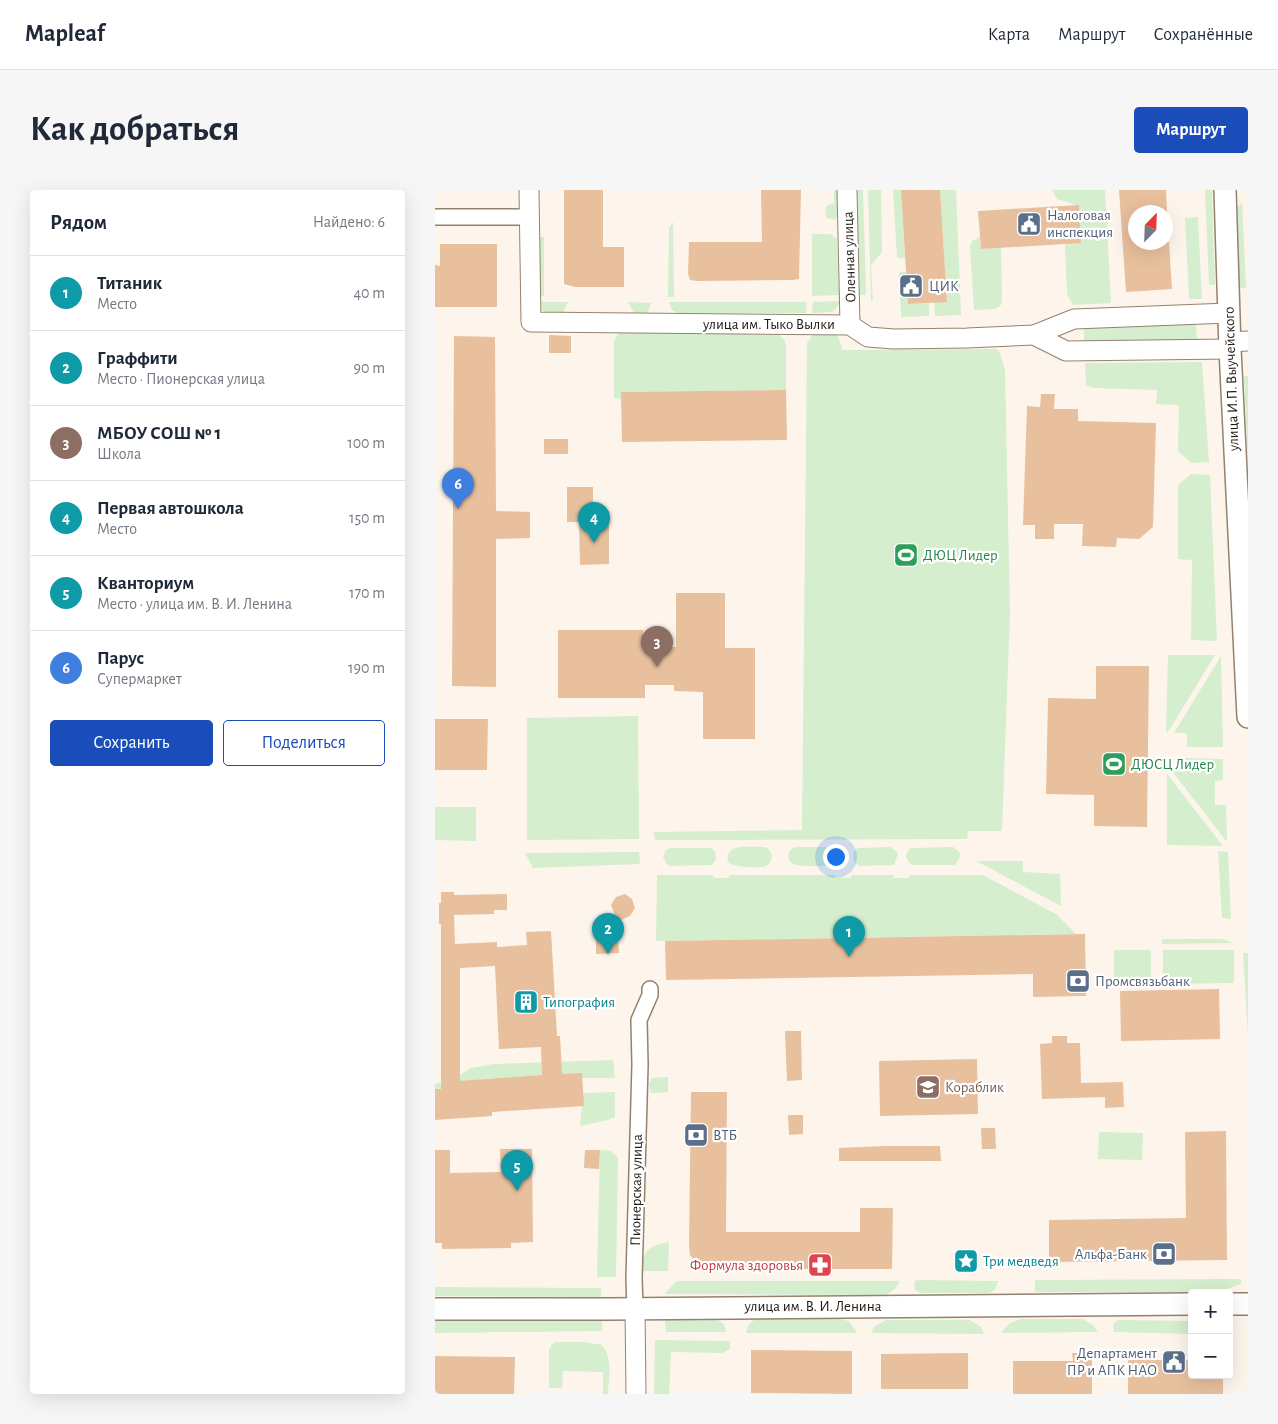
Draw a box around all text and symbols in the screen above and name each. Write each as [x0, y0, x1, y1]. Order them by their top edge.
text: Mapleaf [25, 22, 105, 46]
text: Карта [988, 26, 1030, 44]
text: Маршрут [1058, 26, 1126, 44]
text: Сохранённые [1154, 26, 1253, 44]
button: Маршрут [1134, 107, 1248, 153]
text: Как добраться [30, 112, 239, 147]
north arrow [1128, 205, 1173, 250]
place label: Налоговая инспекция [1047, 208, 1113, 240]
street label: Оленная улица [840, 211, 859, 303]
public building icon: Налоговая инспекция [1016, 211, 1042, 237]
text: Рядом [50, 212, 107, 233]
text: Найдено: 6 [313, 214, 385, 230]
public building icon: ЦИК [898, 273, 924, 299]
text: Титаник [97, 274, 162, 293]
place label: ЦИК [929, 279, 959, 294]
text: 1 [63, 285, 69, 301]
text: 40 m [353, 285, 385, 301]
text: Место [97, 296, 137, 312]
street label: улица И.П. Выучейского [1221, 306, 1242, 452]
street label: улица им. Тыко Вылки [702, 317, 835, 332]
text: Граффити [97, 349, 178, 368]
text: 2 [62, 360, 70, 376]
text: 90 m [354, 360, 385, 376]
text: Место · Пионерская улица [97, 371, 265, 387]
text: МБОУ СОШ № 1 [97, 424, 221, 443]
text: 3 [63, 435, 69, 451]
text: 100 m [347, 435, 385, 451]
text: Школа [97, 446, 141, 462]
pin: 6 [442, 468, 474, 509]
text: Первая автошкола [97, 499, 244, 518]
pin: 4 [578, 502, 610, 543]
text: 4 [62, 510, 70, 526]
text: 150 m [349, 510, 385, 526]
text: Место [97, 521, 137, 537]
sports icon: ДЮЦ Лидер [893, 542, 919, 568]
place label: ДЮЦ Лидер [923, 548, 998, 563]
text: Кванториум [97, 574, 194, 593]
text: 5 [63, 585, 69, 601]
text: 170 m [349, 585, 385, 601]
text: Место · улица им. В. И. Ленина [97, 596, 292, 612]
pin: 3 [641, 626, 673, 667]
text: Парус [97, 649, 144, 668]
text: 6 [62, 660, 70, 676]
text: 190 m [348, 660, 385, 676]
text: Супермаркет [97, 671, 182, 687]
button: Сохранить [50, 720, 213, 766]
button: Поделиться [223, 720, 385, 766]
sports icon: ДЮСЦ Лидер [1101, 751, 1127, 777]
place label: ДЮСЦ Лидер [1131, 757, 1214, 772]
your location [823, 844, 849, 870]
pin: 2 [592, 913, 624, 954]
pin: 1 [833, 916, 865, 957]
bank icon: Промсвязьбанк [1065, 968, 1091, 994]
place label: Промсвязьбанк [1095, 974, 1190, 989]
building icon: Типография [513, 989, 539, 1015]
place label: Типография [543, 995, 615, 1010]
school or university icon: Кораблик [915, 1074, 941, 1100]
place label: Кораблик [945, 1080, 1004, 1095]
bank icon: ВТБ [683, 1122, 709, 1148]
place label: ВТБ [713, 1128, 737, 1143]
street label: Пионерская улица [628, 1134, 645, 1246]
pin: 5 [501, 1150, 533, 1191]
bank icon: Альфа-Банк [1151, 1241, 1177, 1267]
place label: Альфа-Банк [1075, 1247, 1147, 1262]
place icon: Три медведя [953, 1248, 979, 1274]
pharmacy icon: Формула здоровья [807, 1252, 833, 1278]
place label: Три медведя [983, 1254, 1059, 1269]
place label: Формула здоровья [690, 1258, 803, 1273]
map controls [1188, 1289, 1233, 1379]
button: + [1188, 1289, 1233, 1334]
street label: улица им. В. И. Ленина [743, 1299, 882, 1314]
button: − [1188, 1334, 1233, 1379]
place label: Департамент ПР и АПК НАО [1067, 1346, 1158, 1378]
public building icon: Департамент ПР и АПК НАО [1161, 1349, 1187, 1375]

